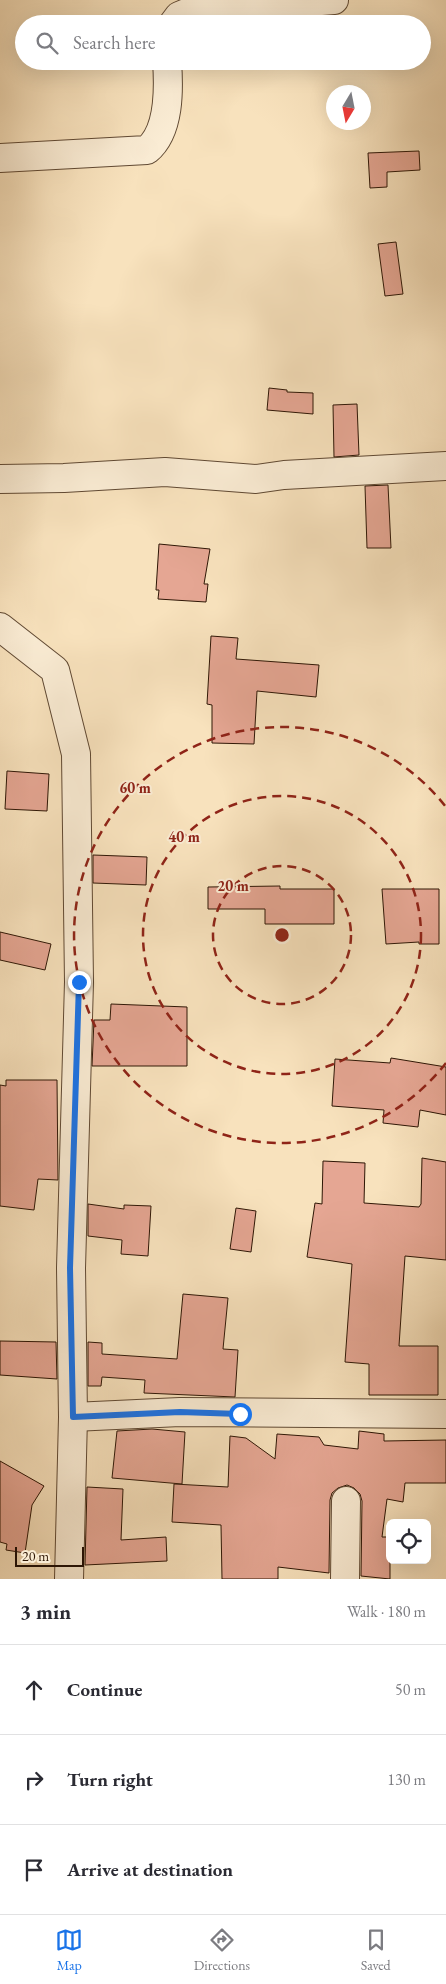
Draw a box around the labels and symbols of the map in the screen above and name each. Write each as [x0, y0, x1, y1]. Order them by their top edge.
north arrow [326, 85, 371, 130]
text: 60 m [119, 778, 151, 797]
text: 40 m [168, 827, 200, 846]
text: 20 m [217, 876, 249, 895]
centre of rings [273, 926, 291, 944]
route end [68, 971, 91, 994]
route start [229, 1403, 252, 1426]
scale bar [15, 1544, 84, 1567]

